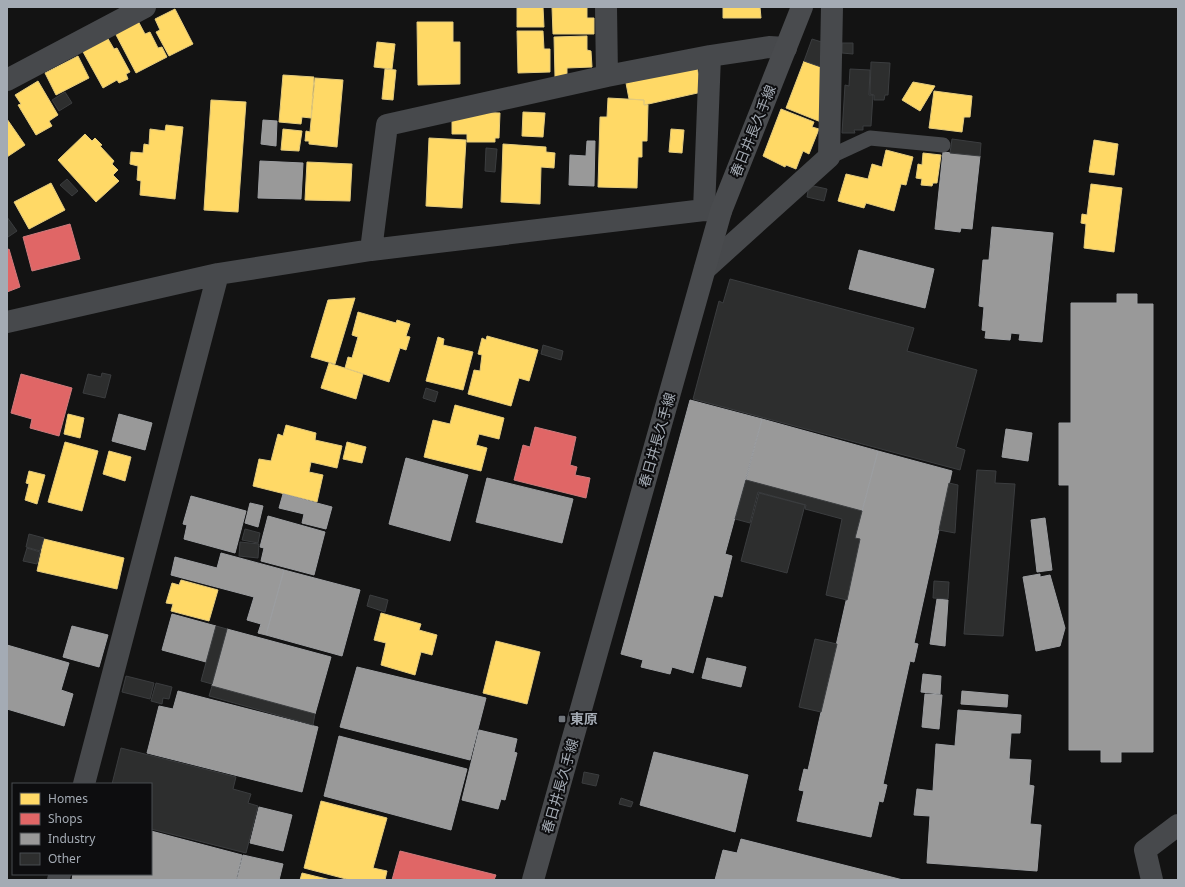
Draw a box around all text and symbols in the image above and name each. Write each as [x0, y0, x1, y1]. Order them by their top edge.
street label: 春日井長久手線 [725, 82, 780, 180]
street label: 春日井長久手線 [634, 390, 679, 490]
place label: 東原 [570, 709, 598, 728]
marker: 東原 [557, 714, 567, 724]
street label: 春日井長久手線 [537, 736, 582, 836]
legend [12, 783, 152, 875]
text: Homes [48, 790, 88, 807]
text: Shops [48, 810, 83, 827]
text: Industry [48, 830, 96, 847]
text: Other [48, 850, 81, 867]

